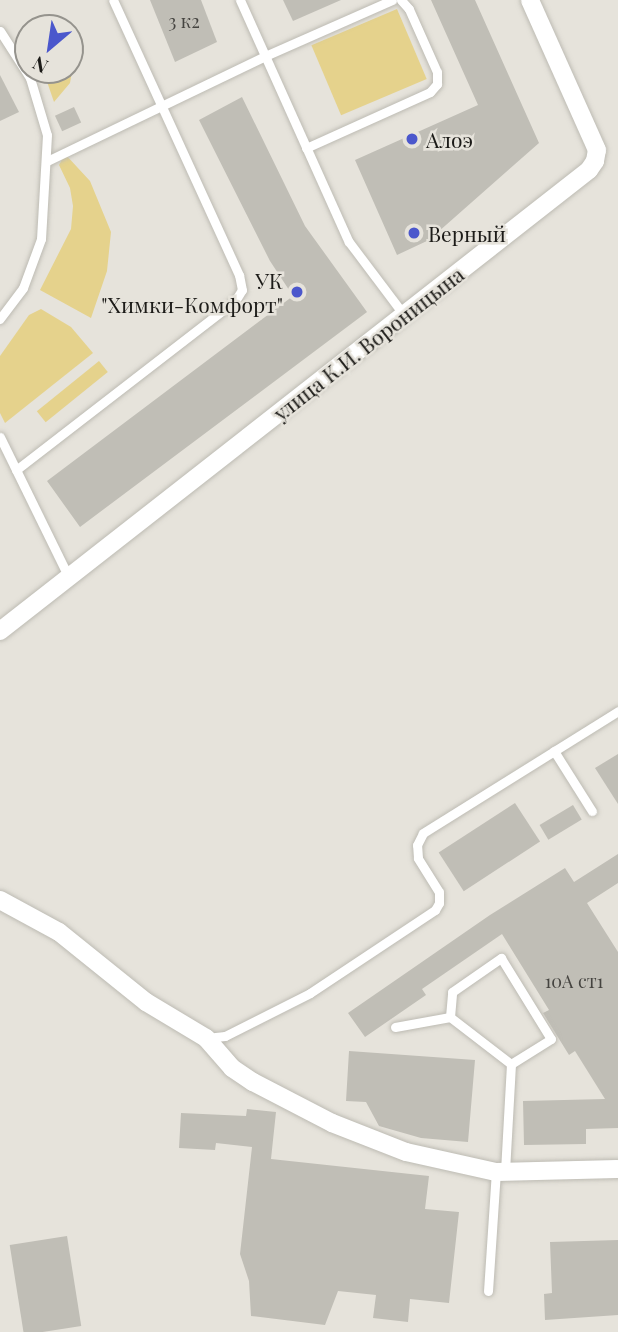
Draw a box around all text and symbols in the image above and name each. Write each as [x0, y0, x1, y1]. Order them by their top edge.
house number: 3 к2 [168, 10, 200, 32]
north arrow [14, 14, 84, 84]
text: N [27, 51, 52, 80]
place label: Алоэ [426, 126, 473, 152]
marker: Алоэ [404, 131, 420, 147]
place label: Верный [428, 220, 506, 246]
marker: Верный [406, 225, 422, 241]
street label: улица К.И. Вороницына [268, 261, 468, 425]
place label: УК "Химки-Комфорт" [101, 267, 283, 317]
marker: УК "Химки-Комфорт" [289, 284, 305, 300]
house number: 10A ст1 [545, 970, 603, 992]

